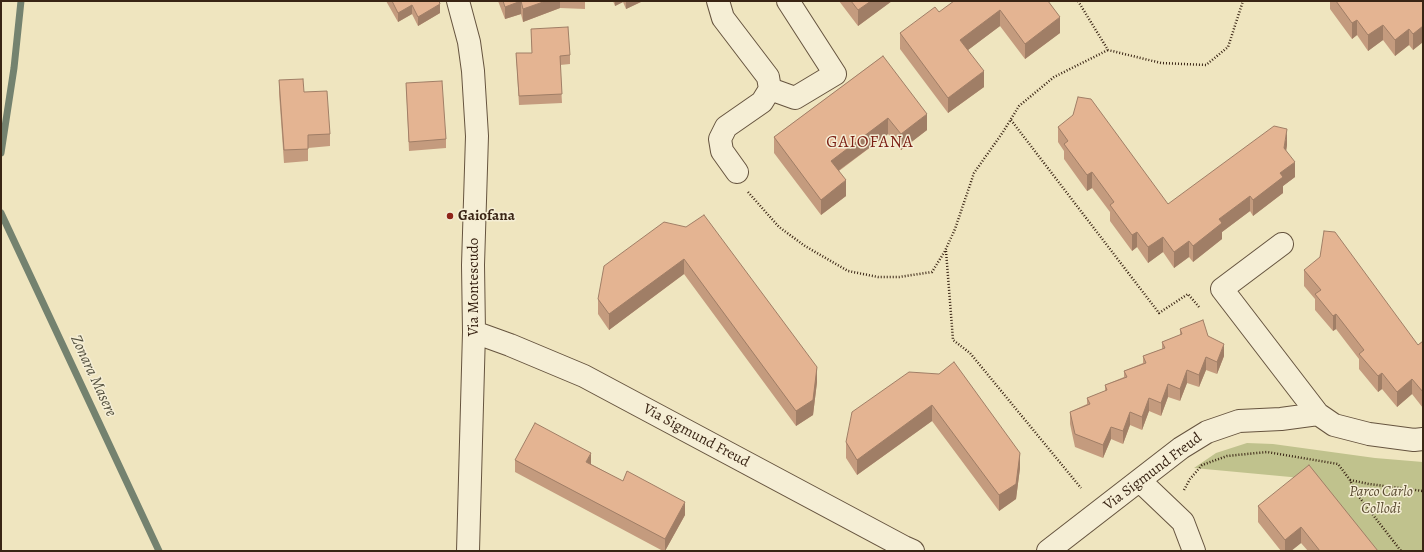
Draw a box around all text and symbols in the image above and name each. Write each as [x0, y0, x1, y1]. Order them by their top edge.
district label: GAIOFANA [826, 133, 914, 153]
place label: Gaiofana [458, 207, 515, 225]
marker: Gaiofana [445, 211, 455, 221]
street label: Via Montescudo [465, 238, 483, 336]
water label: Zonara Masere [66, 332, 120, 420]
street label: Via Sigmund Freud [640, 400, 752, 472]
street label: Via Sigmund Freud [1100, 429, 1206, 515]
park label: Parco Carlo Collodi [1349, 483, 1413, 518]

